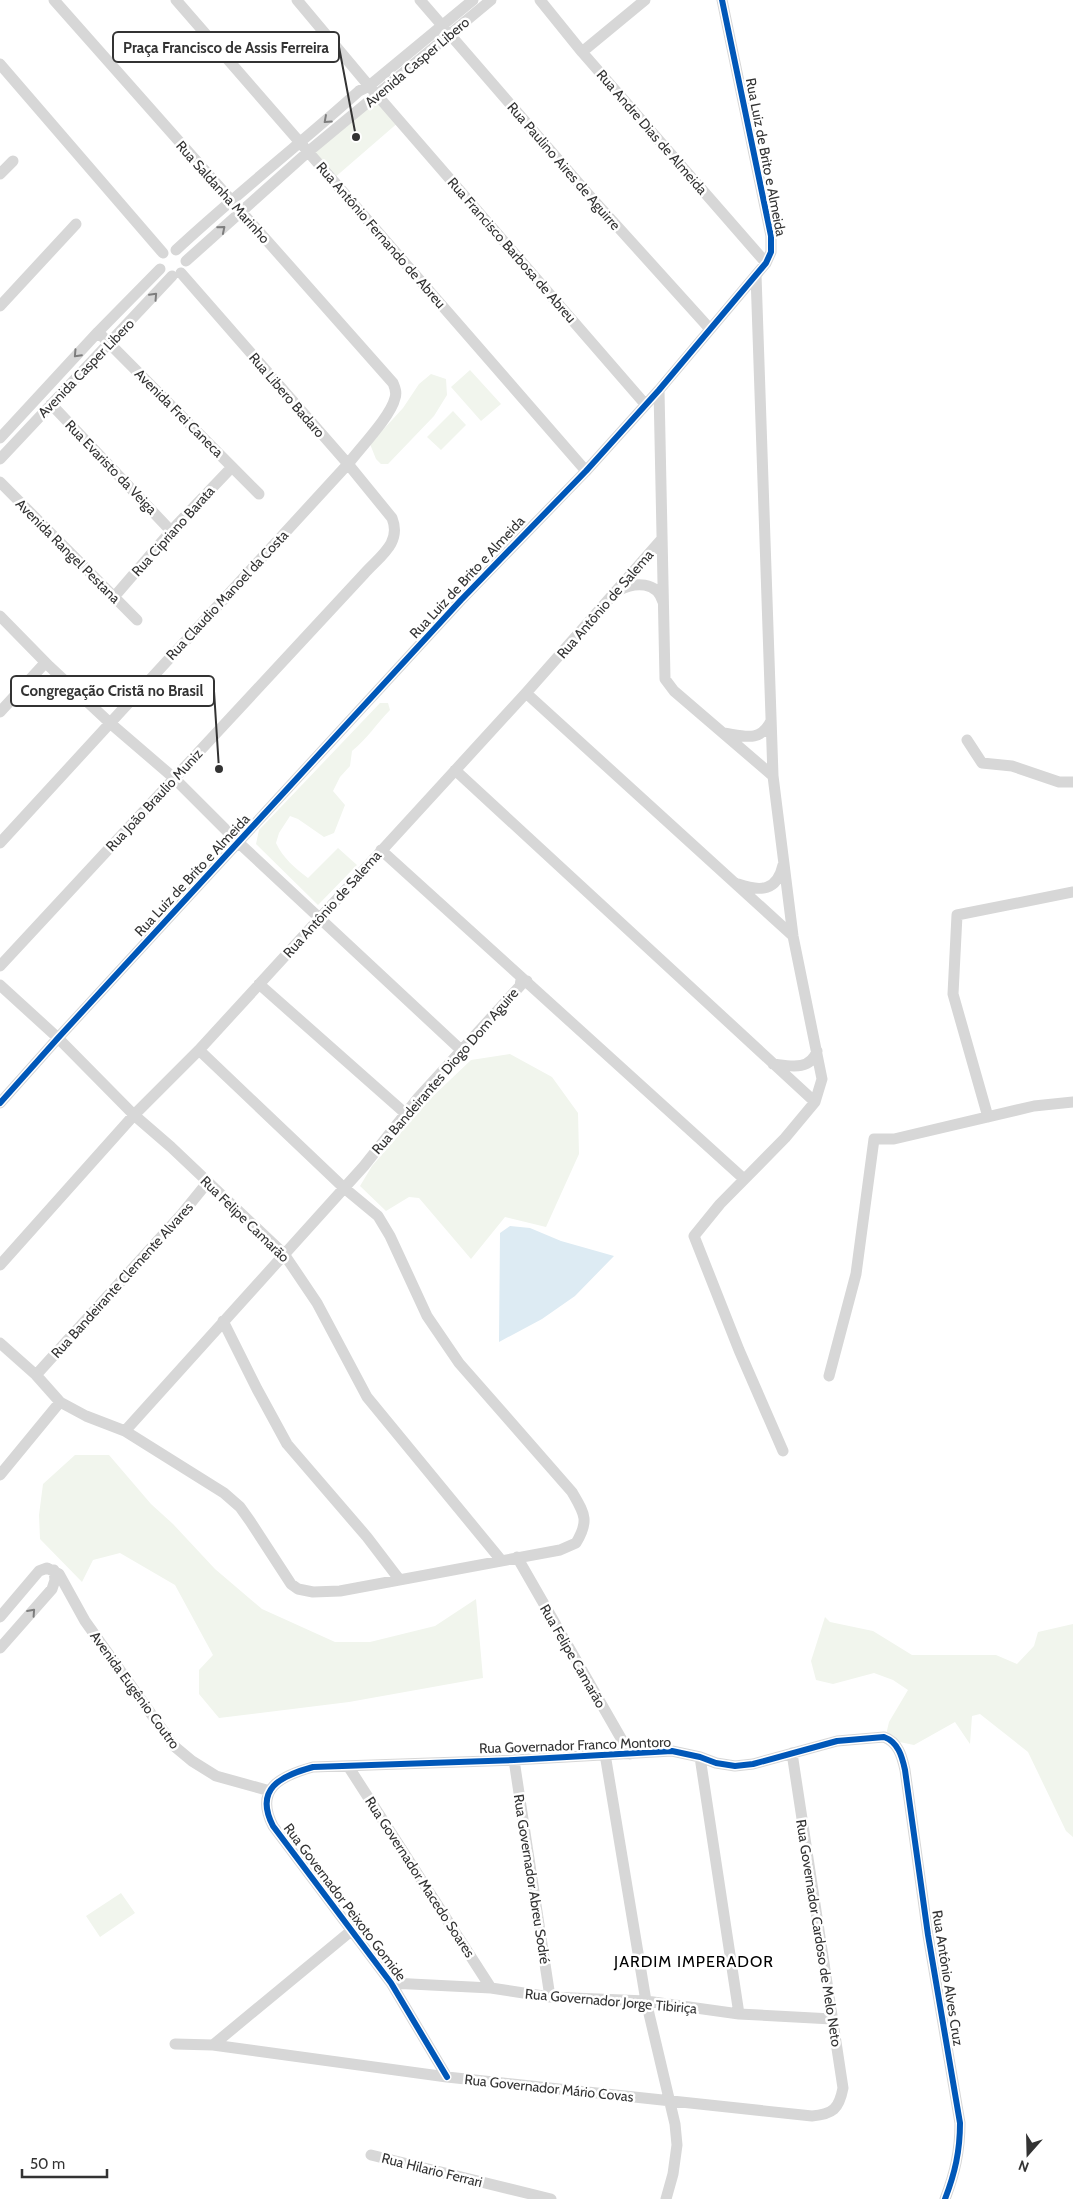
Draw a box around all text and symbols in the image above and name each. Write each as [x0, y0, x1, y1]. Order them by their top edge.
street label: Avenida Casper Libero [361, 13, 473, 111]
callout: Praça Francisco de Assis Ferreira [113, 32, 339, 62]
text: Praça Francisco de Assis Ferreira [123, 39, 329, 57]
street label: Rua Andre Dias de Almeida [593, 66, 711, 198]
street label: Rua Luiz de Brito e Almeida [742, 76, 790, 238]
street label: Rua Paulino Aires de Aguirre [503, 98, 625, 234]
one-way arrow [324, 114, 333, 123]
street label: Rua Saldanha Marinho [172, 137, 274, 247]
street label: Rua Antônio Fernando de Abreu [312, 158, 450, 312]
street label: Rua Francisco Barbosa de Abreu [444, 173, 580, 327]
one-way arrow [216, 226, 225, 235]
one-way arrow [148, 293, 157, 302]
street label: Avenida Casper Libero [34, 314, 138, 421]
one-way arrow [74, 348, 83, 357]
street label: Rua Libero Badaro [245, 349, 329, 442]
street label: Avenida Frei Caneca [131, 365, 227, 461]
street label: Rua Evaristo da Veiga [61, 416, 161, 518]
street label: Rua Cipriano Barata [128, 482, 219, 580]
street label: Avenida Rangel Pestana [12, 495, 124, 607]
street label: Rua Luiz de Brito e Almeida [406, 512, 529, 642]
street label: Rua Claudio Manoel da Costa [162, 526, 292, 664]
street label: Rua Antônio de Salema [553, 546, 657, 662]
callout: Congregação Cristã no Brasil [11, 676, 214, 706]
text: Congregação Cristã no Brasil [21, 682, 203, 700]
street label: Rua João Braulio Muniz [102, 745, 206, 855]
street label: Rua Luiz de Brito e Almeida [131, 810, 254, 940]
street label: Rua Antônio de Salema [279, 846, 385, 961]
street label: Rua Bandeirantes Diogo Dom Aguire [368, 984, 522, 1158]
street label: Rua Felipe Camarão [197, 1172, 293, 1266]
street label: Rua Bandeirante Clemente Alvares [47, 1198, 197, 1362]
street label: Rua Felipe Camarão [536, 1601, 610, 1711]
one-way arrow [27, 1608, 36, 1617]
street label: Avenida Eugênio Coutro [86, 1628, 184, 1753]
street label: Rua Governador Franco Montoro [479, 1733, 672, 1757]
street label: Rua Governador Macedo Soares [361, 1793, 479, 1961]
street label: Rua Governador Abreu Sodré [510, 1793, 554, 1965]
street label: Rua Governador Cardoso de Melo Neto [792, 1818, 846, 2048]
street label: Rua Governador Peixoto Gomide [280, 1820, 410, 1984]
street label: Rua Antônio Alves Cruz [928, 1909, 968, 2048]
district label: JARDIM IMPERADOR [613, 1952, 774, 1971]
street label: Rua Governador Jorge Tibiriça [524, 1985, 698, 2018]
street label: Rua Governador Mário Covas [464, 2070, 635, 2106]
north arrow [1003, 2129, 1053, 2179]
scale bar [22, 2146, 108, 2178]
street label: Rua Hilario Ferrari [380, 2149, 484, 2191]
text: 50 m [30, 2155, 65, 2173]
text: N [1016, 2156, 1031, 2176]

